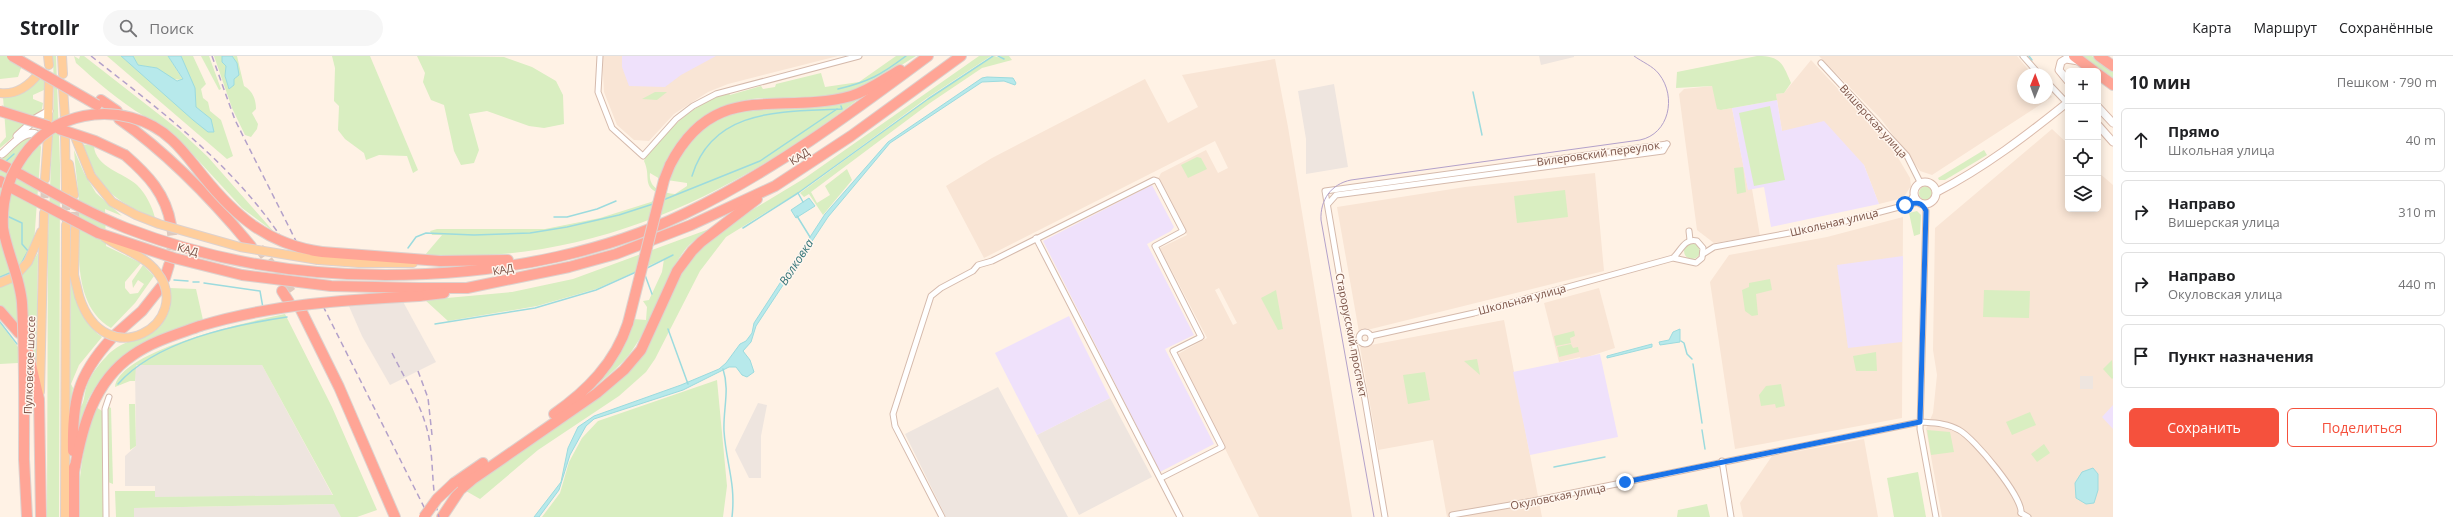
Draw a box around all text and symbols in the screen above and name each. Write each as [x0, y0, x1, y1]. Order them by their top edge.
search box [103, 10, 383, 46]
text: Strollr [20, 15, 79, 41]
icon: search [117, 17, 139, 39]
text: Поиск [149, 18, 194, 38]
text: Карта [2192, 18, 2231, 37]
text: Маршрут [2253, 18, 2317, 37]
text: Сохранённые [2339, 18, 2433, 37]
north arrow [2017, 68, 2053, 104]
map controls [2065, 68, 2101, 212]
button: + [2065, 68, 2101, 104]
text: 10 мин [2129, 71, 2191, 94]
text: Пешком · 790 m [2337, 73, 2437, 91]
street label: Вишерская улица [1837, 81, 1911, 161]
button: − [2065, 104, 2101, 140]
text: Прямо [2168, 121, 2220, 141]
icon: ahead [2130, 129, 2152, 151]
text: 40 m [2406, 131, 2436, 149]
street label: Вилеровский переулок [1536, 137, 1661, 169]
button: locate [2065, 140, 2101, 176]
text: Школьная улица [2168, 141, 2275, 159]
street label: КАД [786, 144, 812, 168]
button: layers [2065, 176, 2101, 212]
text: Направо [2168, 193, 2236, 213]
route start [1896, 196, 1914, 214]
icon: right [2130, 201, 2152, 223]
text: 310 m [2398, 203, 2436, 221]
street label: Школьная улица [1788, 205, 1880, 239]
text: Вишерская улица [2168, 213, 2280, 231]
water label: Волковка [775, 235, 817, 288]
street label: КАД [176, 239, 201, 259]
street label: КАД [491, 260, 515, 278]
text: Направо [2168, 265, 2236, 285]
street label: Старорусский проспект [1333, 272, 1371, 398]
icon: right [2130, 273, 2152, 295]
text: 440 m [2398, 275, 2436, 293]
street label: Школьная улица [1476, 280, 1568, 318]
text: Окуловская улица [2168, 285, 2282, 303]
street label: Пулковское шоссе [20, 316, 38, 414]
icon: arrive [2130, 345, 2152, 367]
text: Пункт назначения [2168, 346, 2314, 366]
button: Сохранить [2129, 408, 2279, 447]
button: Поделиться [2287, 408, 2437, 447]
route end [1616, 473, 1634, 491]
street label: Окуловская улица [1509, 479, 1607, 513]

